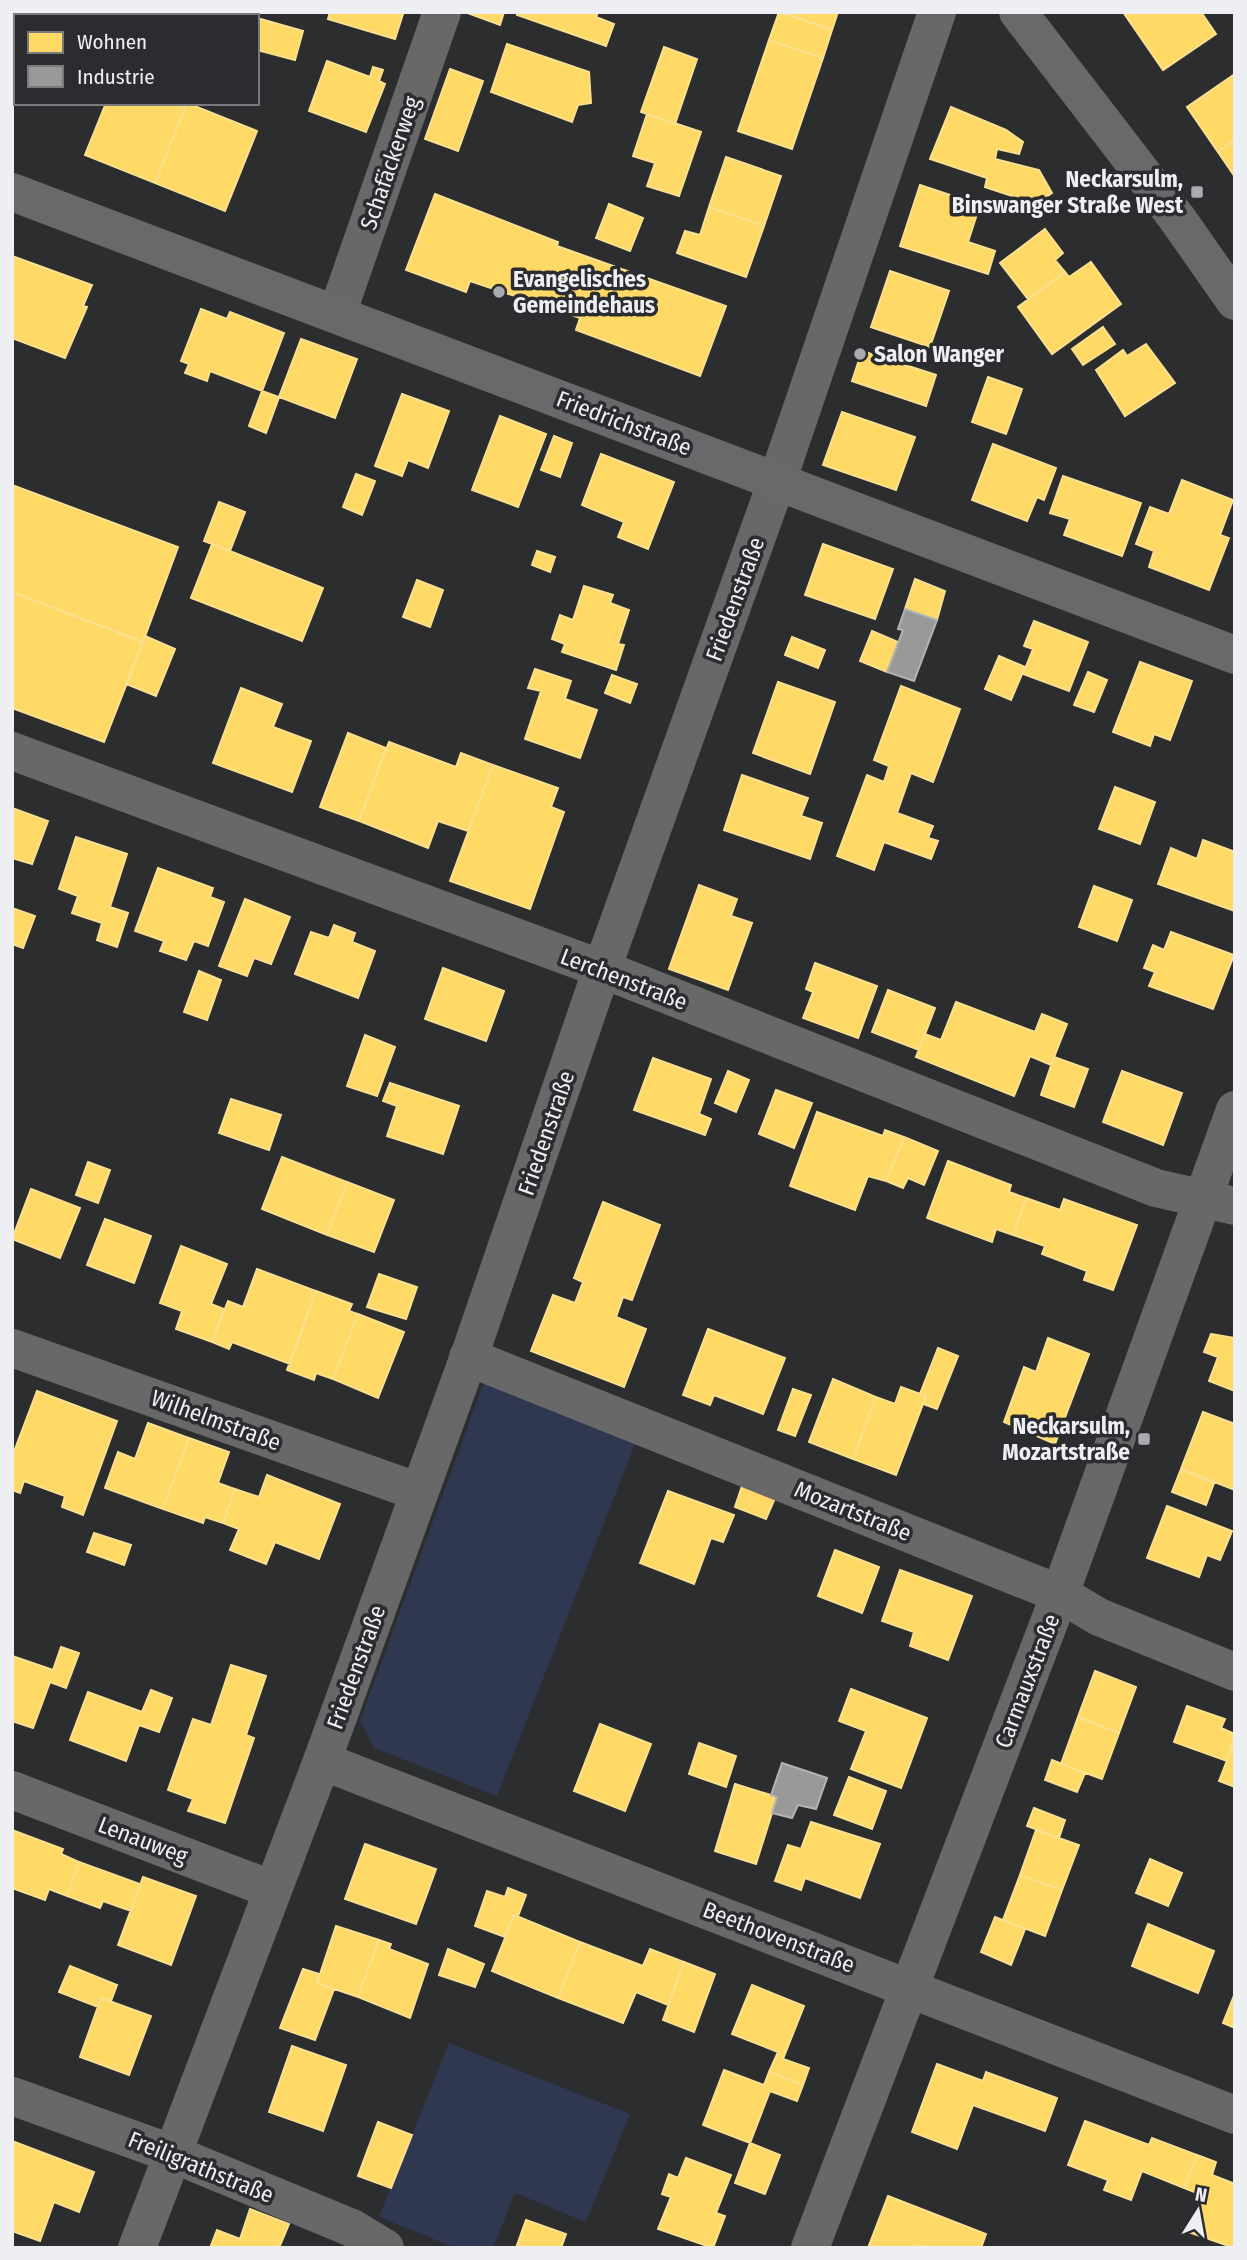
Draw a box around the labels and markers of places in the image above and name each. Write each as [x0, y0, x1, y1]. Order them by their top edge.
place label: Neckarsulm, Binswanger Straße West [952, 165, 1184, 219]
marker: Neckarsulm, Binswanger Straße West [1189, 184, 1205, 200]
place label: Evangelisches Gemeindehaus [513, 265, 655, 319]
marker: Evangelisches Gemeindehaus [491, 284, 507, 300]
place label: Salon Wanger [874, 340, 1005, 368]
marker: Salon Wanger [852, 346, 868, 362]
place label: Neckarsulm, Mozartstraße [1002, 1412, 1130, 1466]
marker: Neckarsulm, Mozartstraße [1136, 1431, 1152, 1447]

